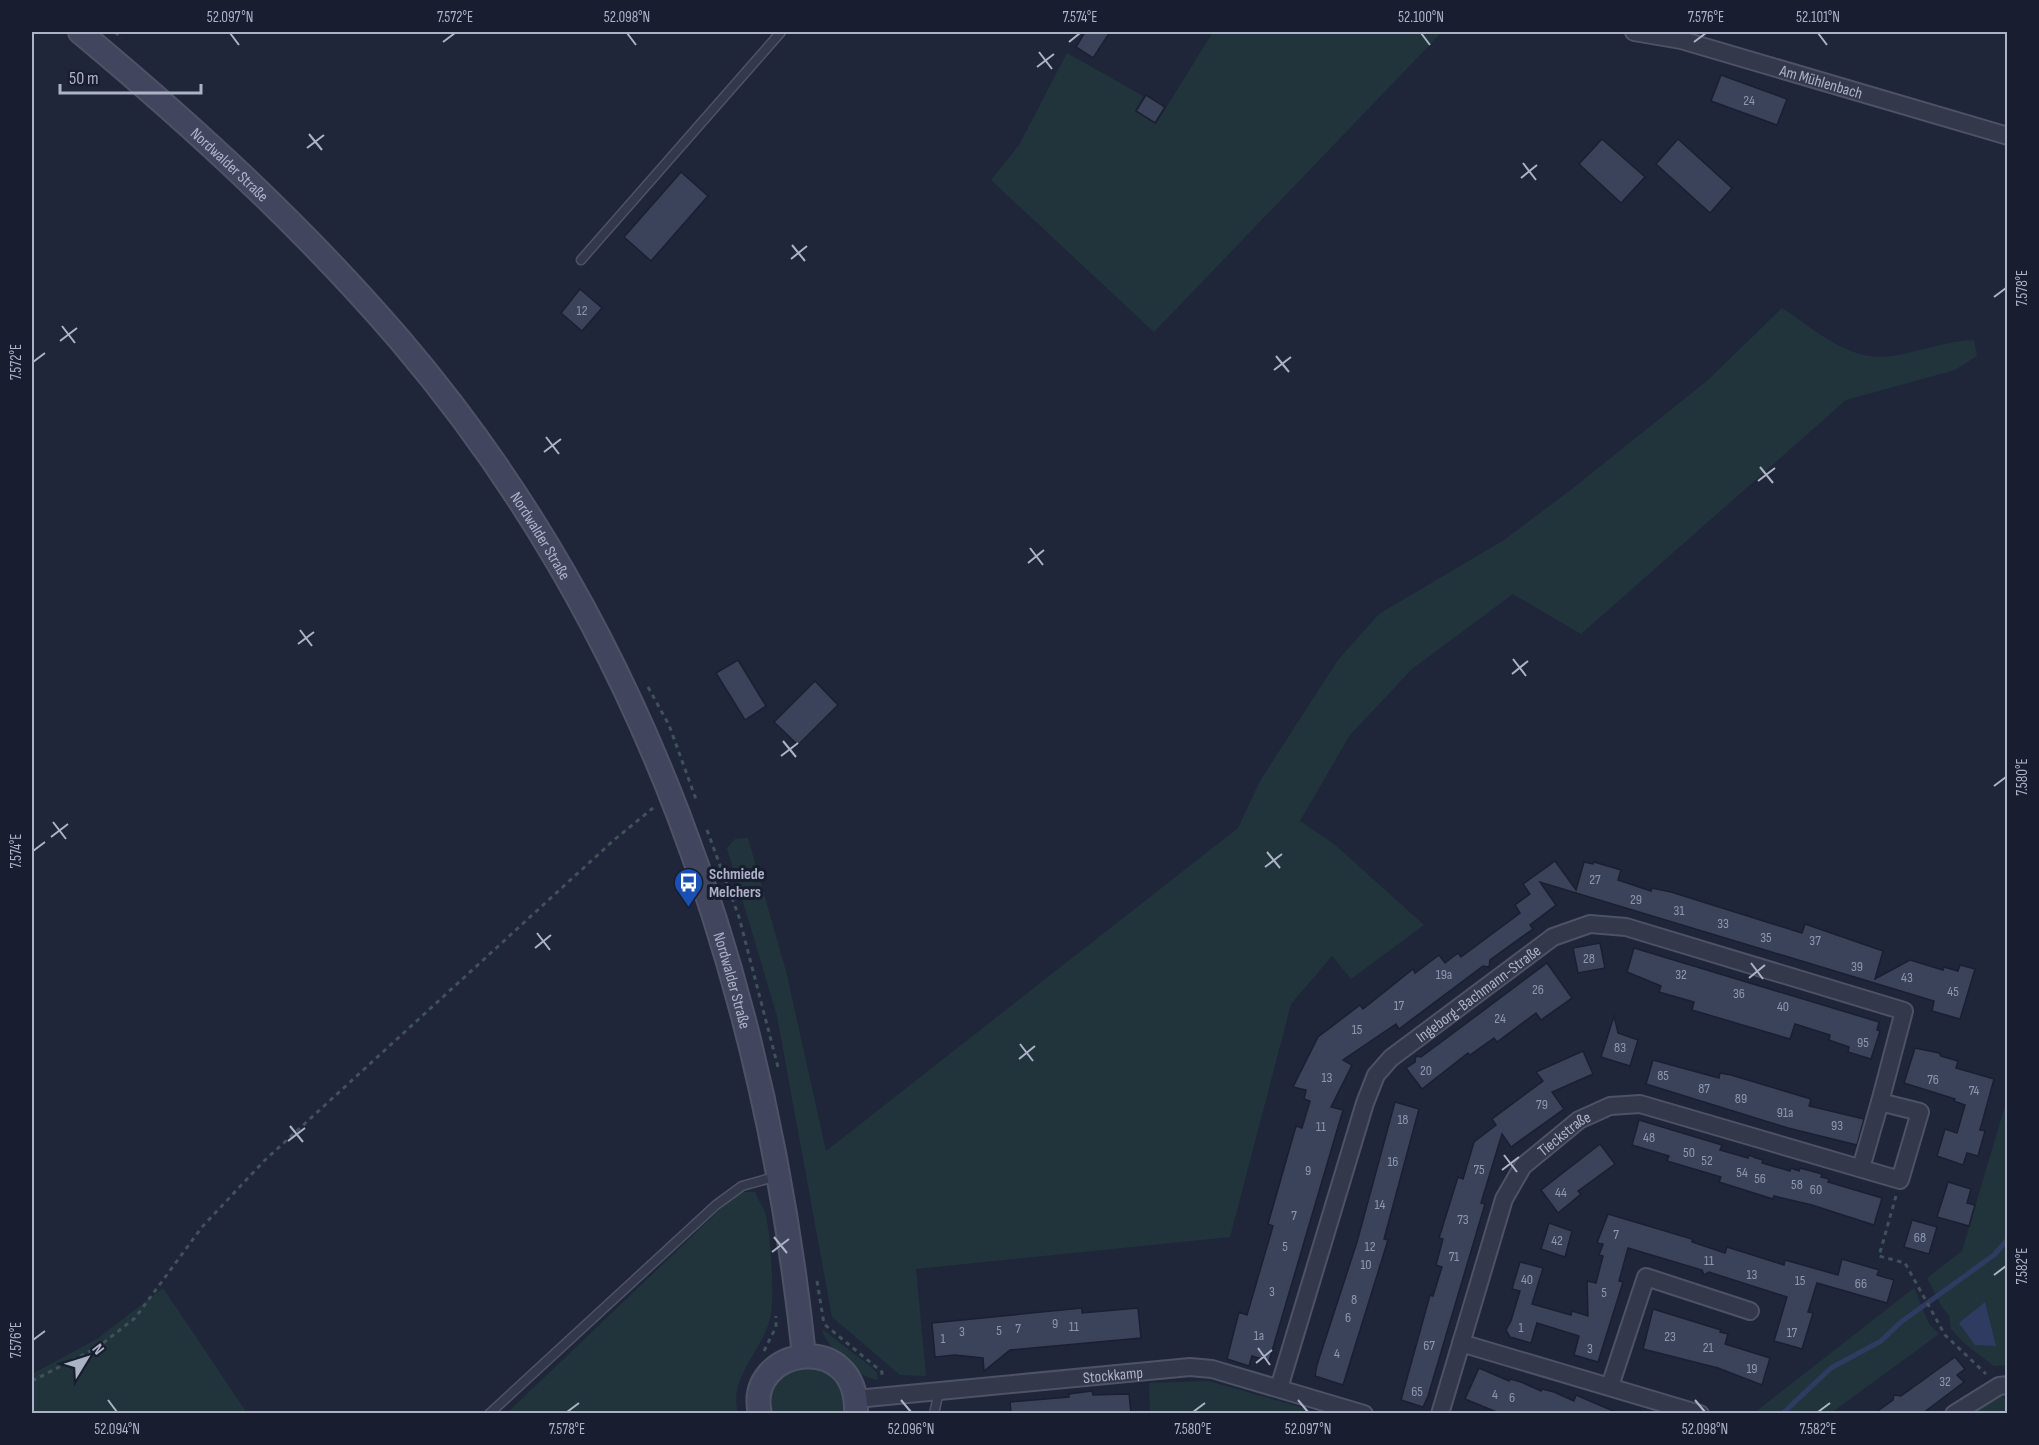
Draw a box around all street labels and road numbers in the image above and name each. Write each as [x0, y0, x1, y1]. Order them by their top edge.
street label: Am Mühlenbach [1776, 61, 1865, 104]
street label: Nordwalder Straße [186, 124, 272, 206]
street label: Nordwalder Straße [506, 489, 574, 584]
street label: Nordwalder Straße [709, 930, 754, 1031]
street label: Ingeborg-Bachmann-Straße [1413, 941, 1545, 1047]
street label: Tieckstraße [1534, 1108, 1594, 1161]
street label: Stockkamp [1082, 1364, 1144, 1388]

